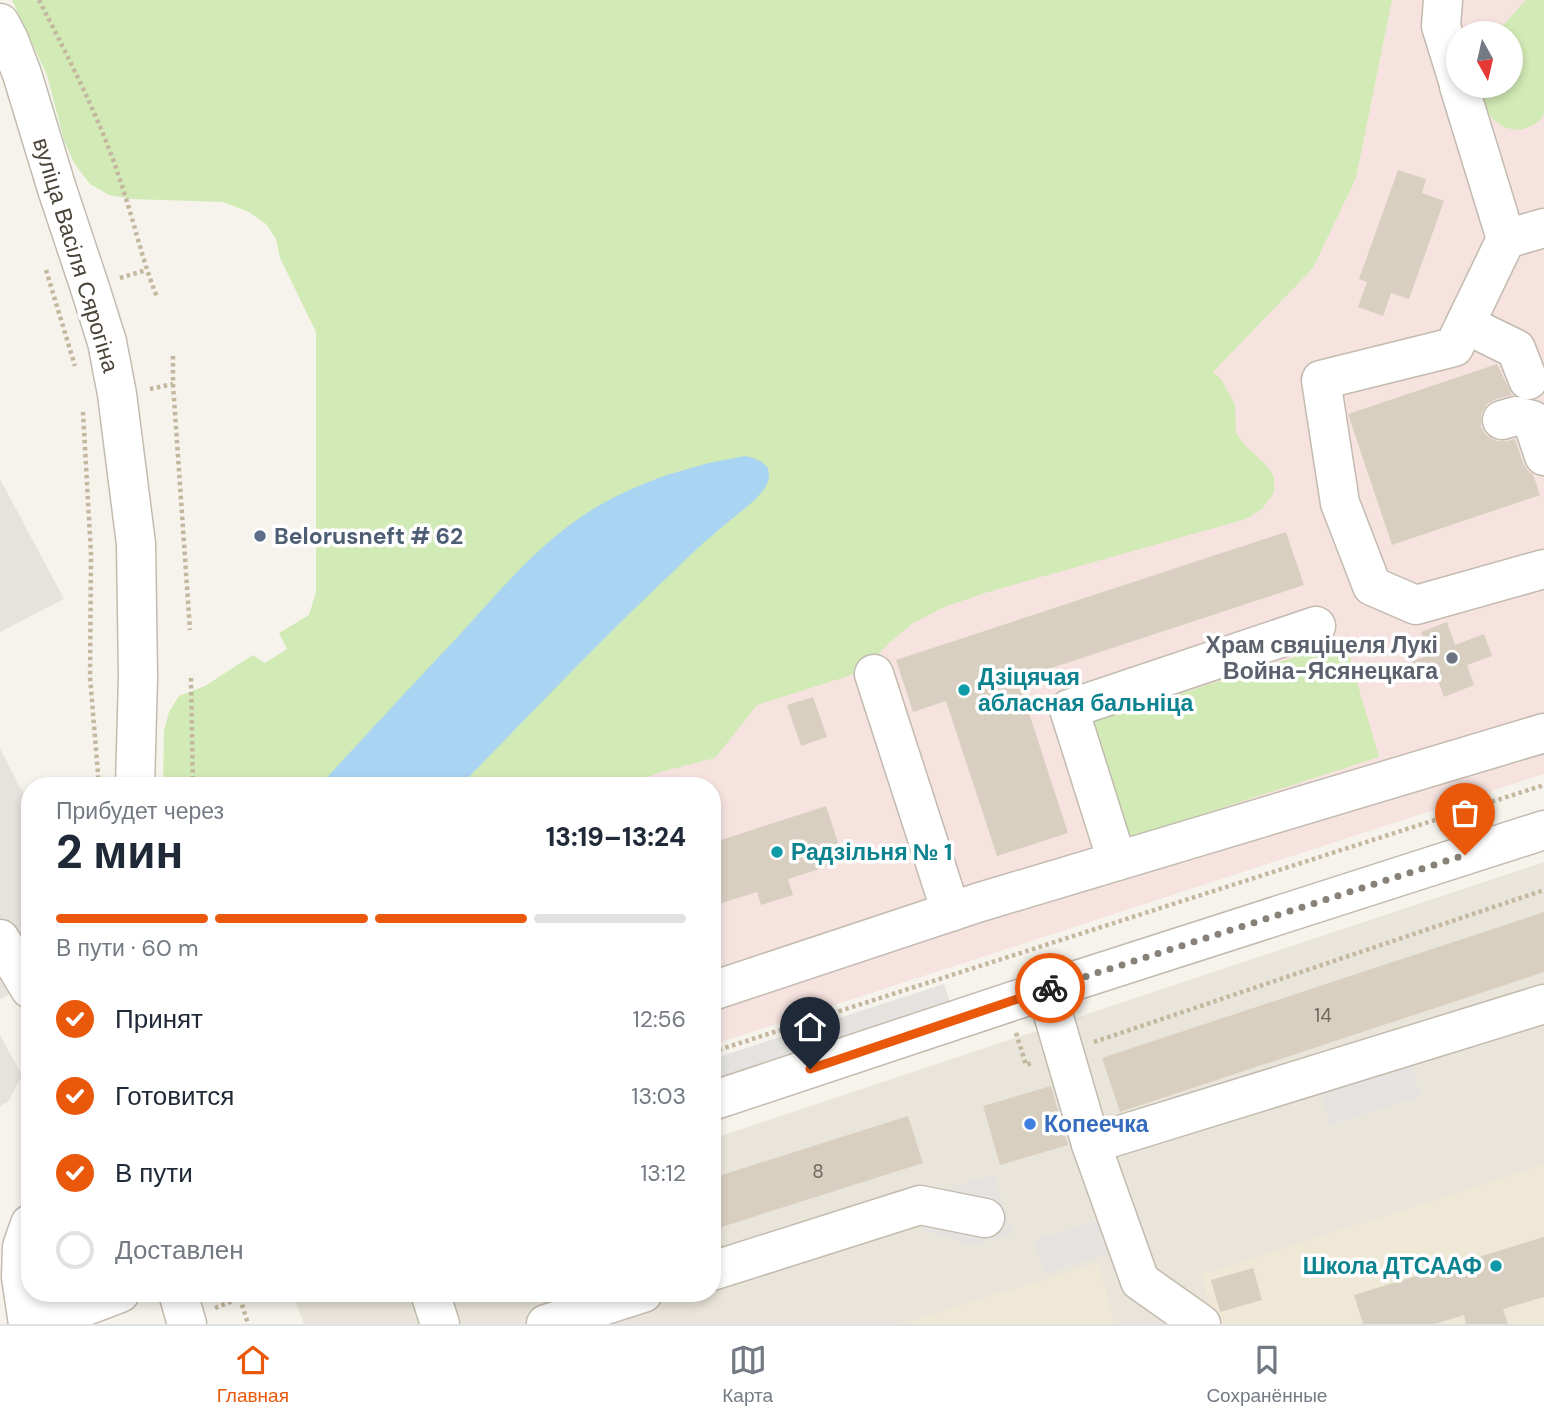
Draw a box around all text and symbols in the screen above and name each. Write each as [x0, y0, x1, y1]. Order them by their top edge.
north arrow [1446, 21, 1522, 98]
map controls [1446, 21, 1523, 98]
street label: вуліца Васіля Сярогіна [26, 134, 126, 376]
place label: Belorusneft # 62 [274, 521, 463, 551]
marker: Belorusneft # 62 [252, 528, 268, 544]
place label: Храм свяціцеля Лукі Война-Ясянецкага [1206, 630, 1438, 686]
marker: Храм свяціцеля Лукі Война-Ясянецкага [1444, 650, 1460, 666]
place label: Дзіцячая абласная бальніца [978, 662, 1194, 718]
marker: Дзіцячая абласная бальніца [956, 682, 972, 698]
pin [1435, 783, 1495, 855]
icon: bag [1446, 794, 1484, 832]
text: Прибудет через [56, 796, 224, 826]
text: 13:19–13:24 [546, 820, 686, 854]
text: 2 мин [56, 822, 183, 882]
place label: Радзільня № 1 [791, 837, 952, 867]
marker: Радзільня № 1 [769, 844, 785, 860]
text: В пути · 60 m [56, 933, 198, 963]
courier [1015, 953, 1085, 1023]
icon: bike [1031, 969, 1069, 1007]
pin [780, 997, 840, 1069]
icon: check [56, 1000, 94, 1038]
text: Принят [115, 1002, 203, 1036]
house number: 14 [1314, 1003, 1332, 1028]
text: 12:56 [632, 1004, 686, 1034]
icon: home [791, 1008, 829, 1046]
icon: check [56, 1077, 94, 1115]
text: Готовится [115, 1079, 234, 1113]
text: 13:03 [631, 1081, 686, 1111]
place label: Копеечка [1044, 1109, 1149, 1139]
marker: Копеечка [1022, 1116, 1038, 1132]
icon: check [56, 1154, 94, 1192]
text: В пути [115, 1156, 193, 1190]
text: 13:12 [640, 1158, 686, 1188]
house number: 8 [812, 1159, 824, 1184]
text: Доставлен [115, 1233, 244, 1267]
place label: Школа ДТСААФ [1303, 1251, 1482, 1281]
marker: Школа ДТСААФ [1488, 1258, 1504, 1274]
tab: Главная [217, 1341, 289, 1408]
tab: Карта [722, 1341, 773, 1408]
tab: Сохранённые [1206, 1341, 1327, 1408]

